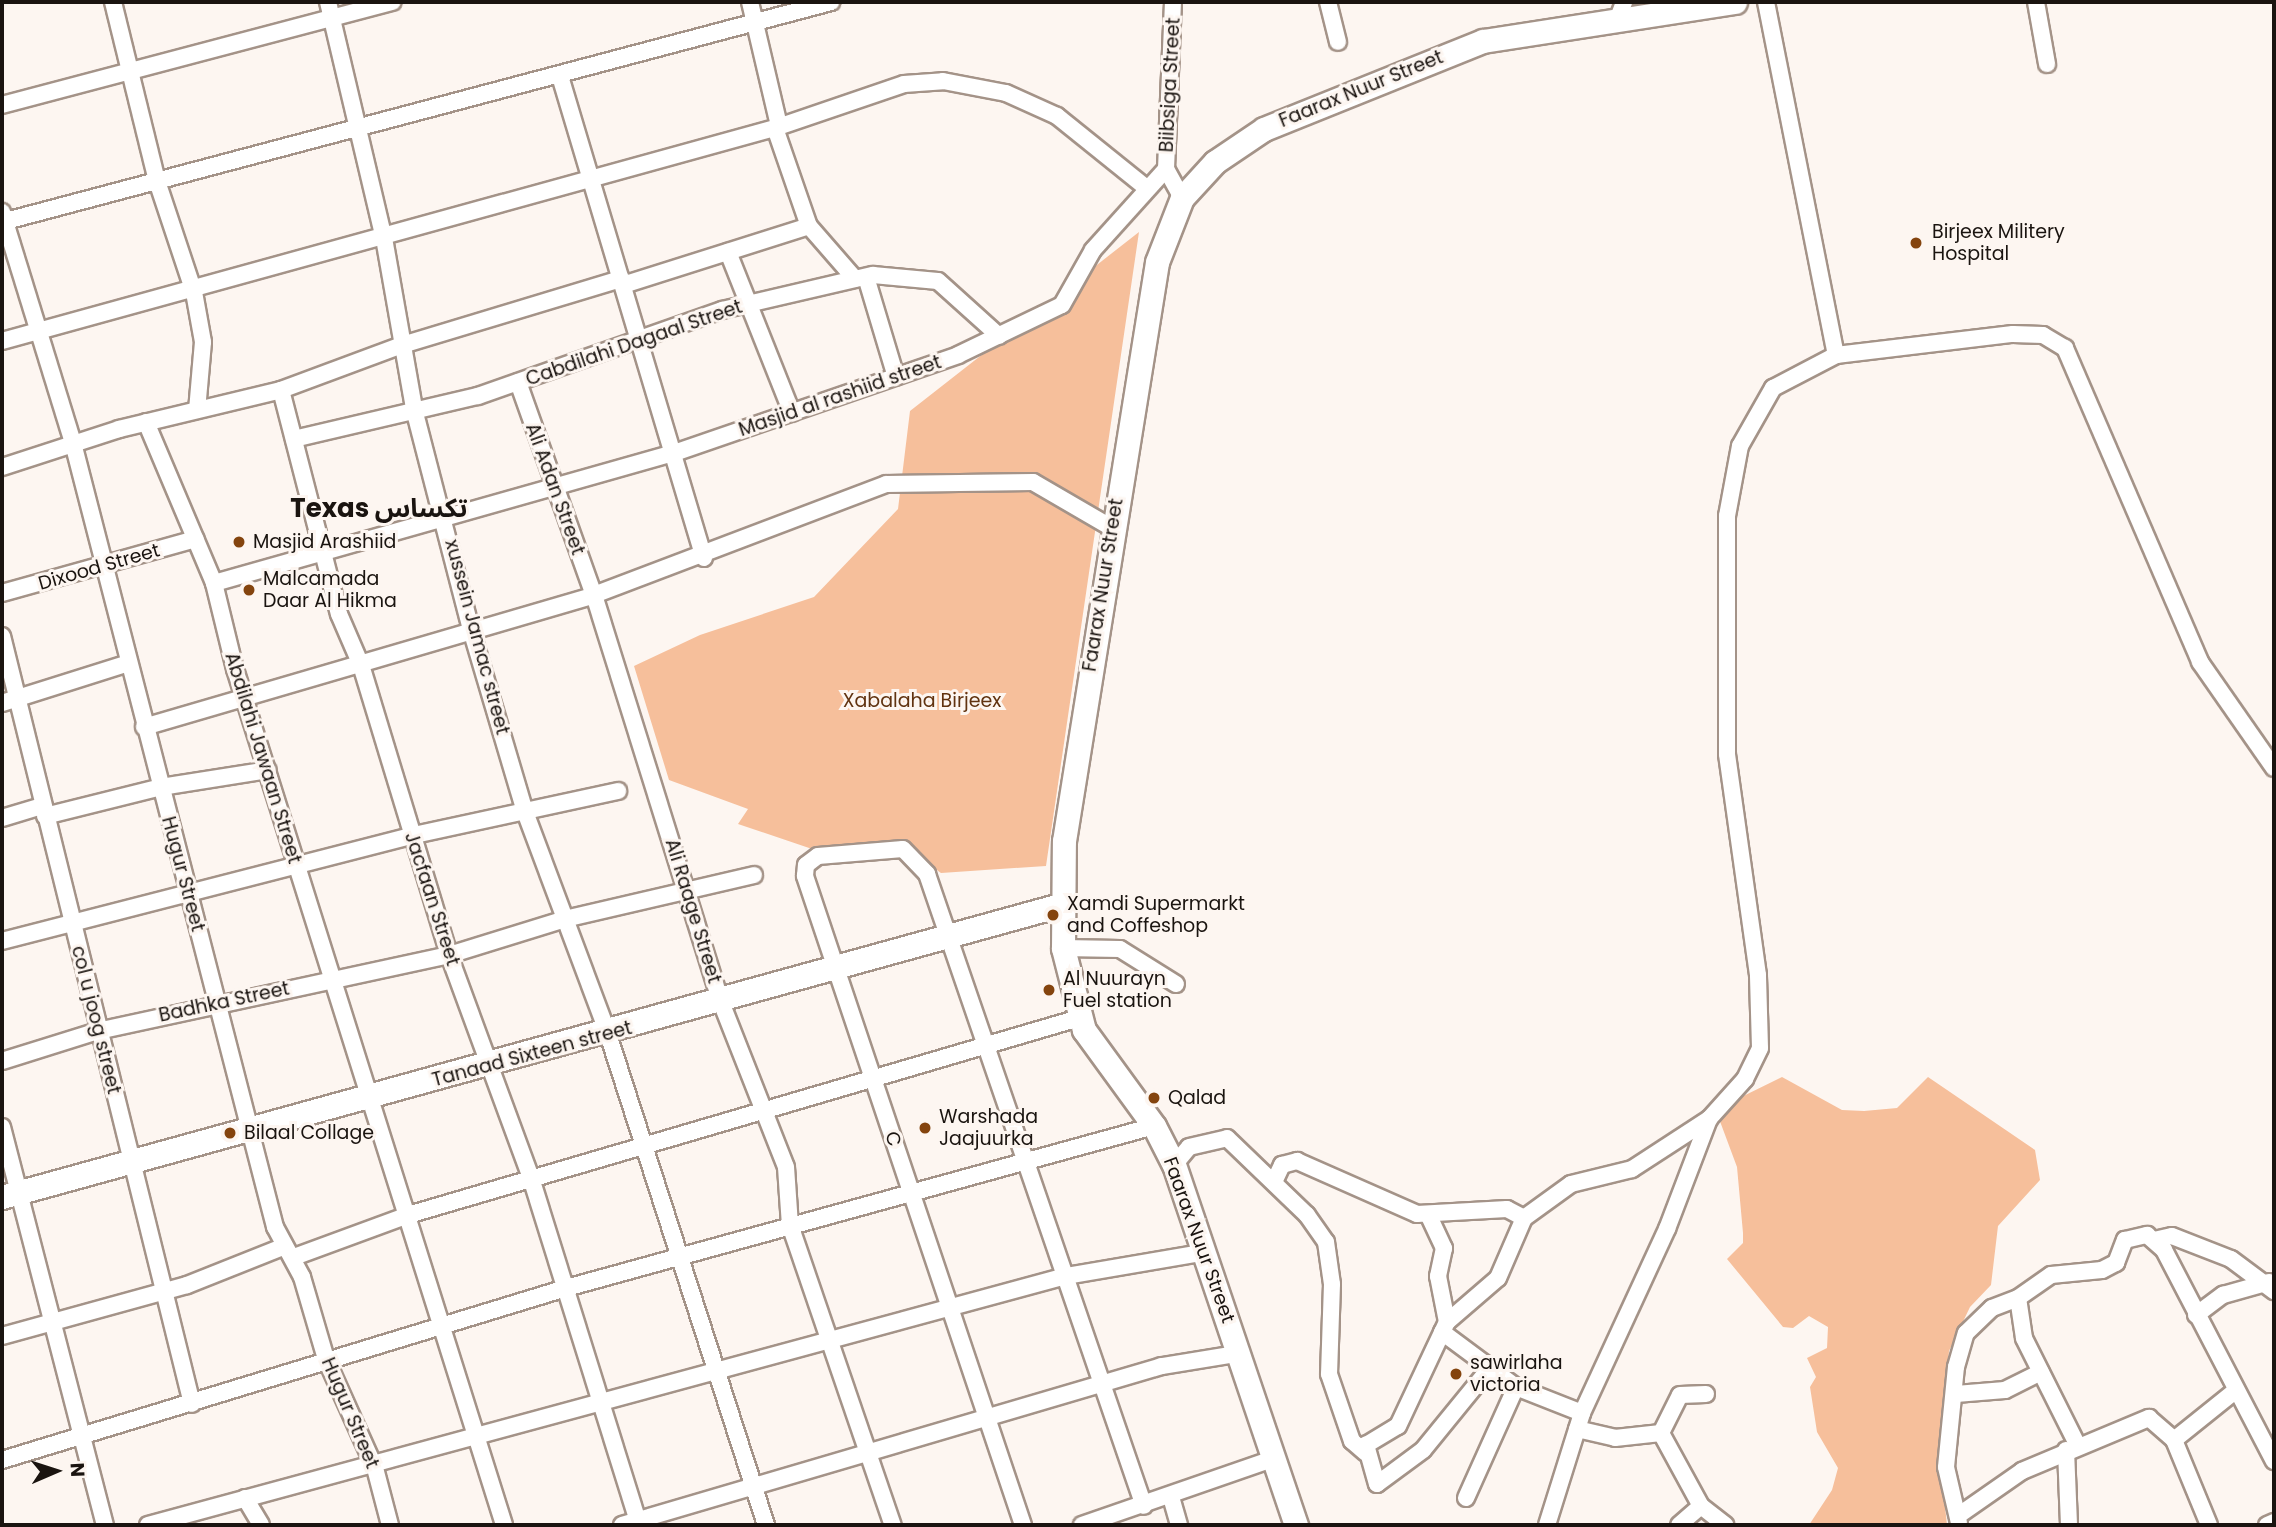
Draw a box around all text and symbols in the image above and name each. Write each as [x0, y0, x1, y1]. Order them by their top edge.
street label: Biibsiga Street [1155, 17, 1185, 153]
street label: Faarax Nuur Street [1276, 46, 1446, 132]
place label: Birjeex Militery Hospital [1932, 221, 2065, 265]
marker: Birjeex Militery Hospital [1906, 233, 1926, 253]
street label: Cabdilahi Dagaal Street [523, 295, 745, 391]
street label: Masjid al rashiid street [736, 351, 944, 441]
street label: Ali Adan Street [521, 420, 589, 558]
district label: Texas تكساس [290, 493, 468, 525]
street label: Faarax Nuur Street [1078, 497, 1128, 673]
place label: Masjid Arashiid [253, 531, 396, 553]
marker: Masjid Arashiid [231, 534, 247, 550]
street label: xussein Jamac street [440, 537, 514, 737]
street label: Dixood Street [36, 539, 162, 595]
place label: Malcamada Daar Al Hikma [263, 568, 397, 612]
marker: Malcamada Daar Al Hikma [241, 582, 257, 598]
street label: Abdilahi Jawaan Street [220, 650, 306, 866]
park label: Xabalaha Birjeex [843, 690, 1001, 712]
street label: Hugur Street [157, 814, 209, 934]
street label: Jacfaan Street [400, 829, 464, 969]
street label: Ali Raage Street [660, 836, 726, 986]
place label: Xamdi Supermarkt and Coffeshop [1067, 893, 1245, 937]
marker: Xamdi Supermarkt and Coffeshop [1045, 907, 1061, 923]
street label: col u joog street [67, 943, 125, 1097]
place label: Al Nuurayn Fuel station [1063, 968, 1172, 1012]
street label: Badhka Street [157, 977, 291, 1027]
marker: Al Nuurayn Fuel station [1041, 982, 1057, 998]
street label: Tanaad Sixteen street [430, 1016, 634, 1092]
place label: Qalad [1168, 1087, 1226, 1109]
marker: Qalad [1146, 1090, 1162, 1106]
place label: Warshada Jaajuurka [939, 1106, 1038, 1150]
marker: Warshada Jaajuurka [917, 1120, 933, 1136]
place label: Bilaal Collage [244, 1122, 374, 1144]
marker: Bilaal Collage [222, 1125, 238, 1141]
street label: C [880, 1129, 906, 1149]
street label: Faarax Nuur Street [1158, 1154, 1240, 1326]
place label: sawirlaha victoria [1470, 1352, 1563, 1396]
street label: Hugur Street [316, 1354, 384, 1472]
marker: sawirlaha victoria [1448, 1366, 1464, 1382]
north arrow [21, 1436, 91, 1506]
text: N [64, 1462, 91, 1478]

